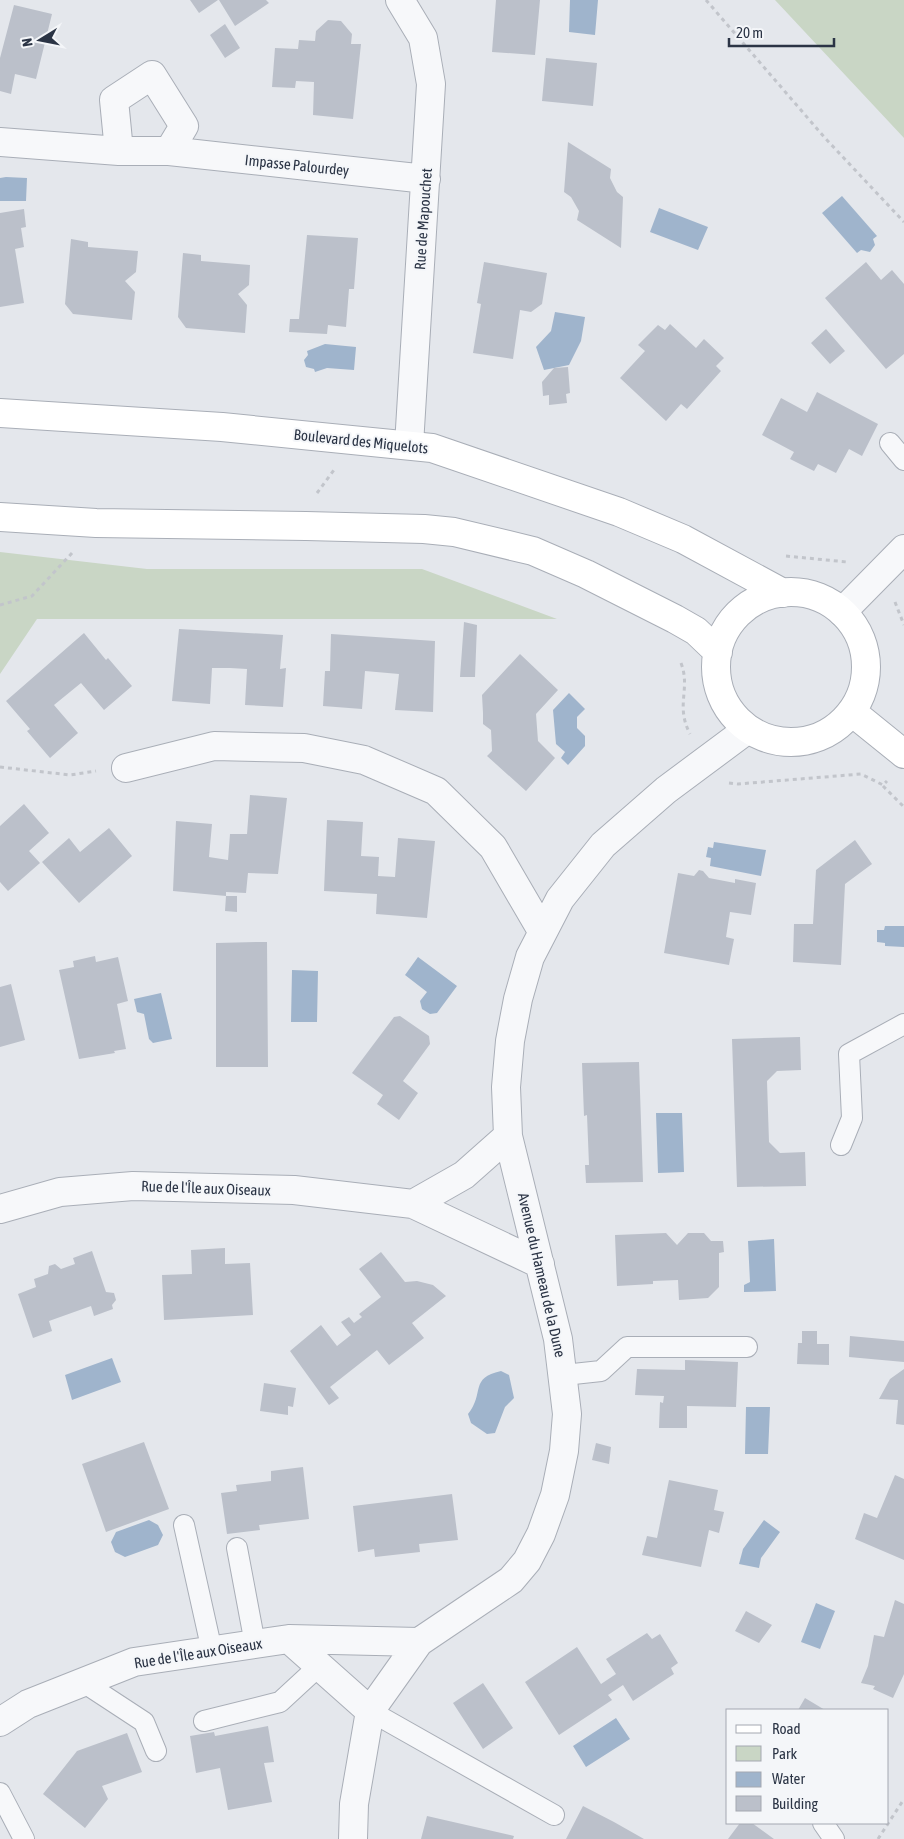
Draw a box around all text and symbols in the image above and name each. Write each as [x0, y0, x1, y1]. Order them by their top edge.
north arrow [15, 15, 65, 65]
scale bar [729, 15, 834, 47]
text: 20 m [736, 24, 763, 41]
text: N [19, 37, 36, 48]
street label: Impasse Palourdey [244, 151, 350, 179]
street label: Rue de Mapouchet [411, 168, 435, 270]
street label: Boulevard des Miquelots [293, 425, 429, 457]
street label: Rue de l'Île aux Oiseaux [141, 1177, 271, 1199]
street label: Avenue du Hameau de la Dune [515, 1191, 569, 1359]
street label: Rue de l'Île aux Oiseaux [133, 1634, 263, 1672]
legend [726, 1709, 889, 1824]
text: Road [772, 1720, 801, 1737]
text: Park [772, 1745, 797, 1762]
text: Water [772, 1770, 805, 1787]
text: Building [772, 1795, 818, 1812]

